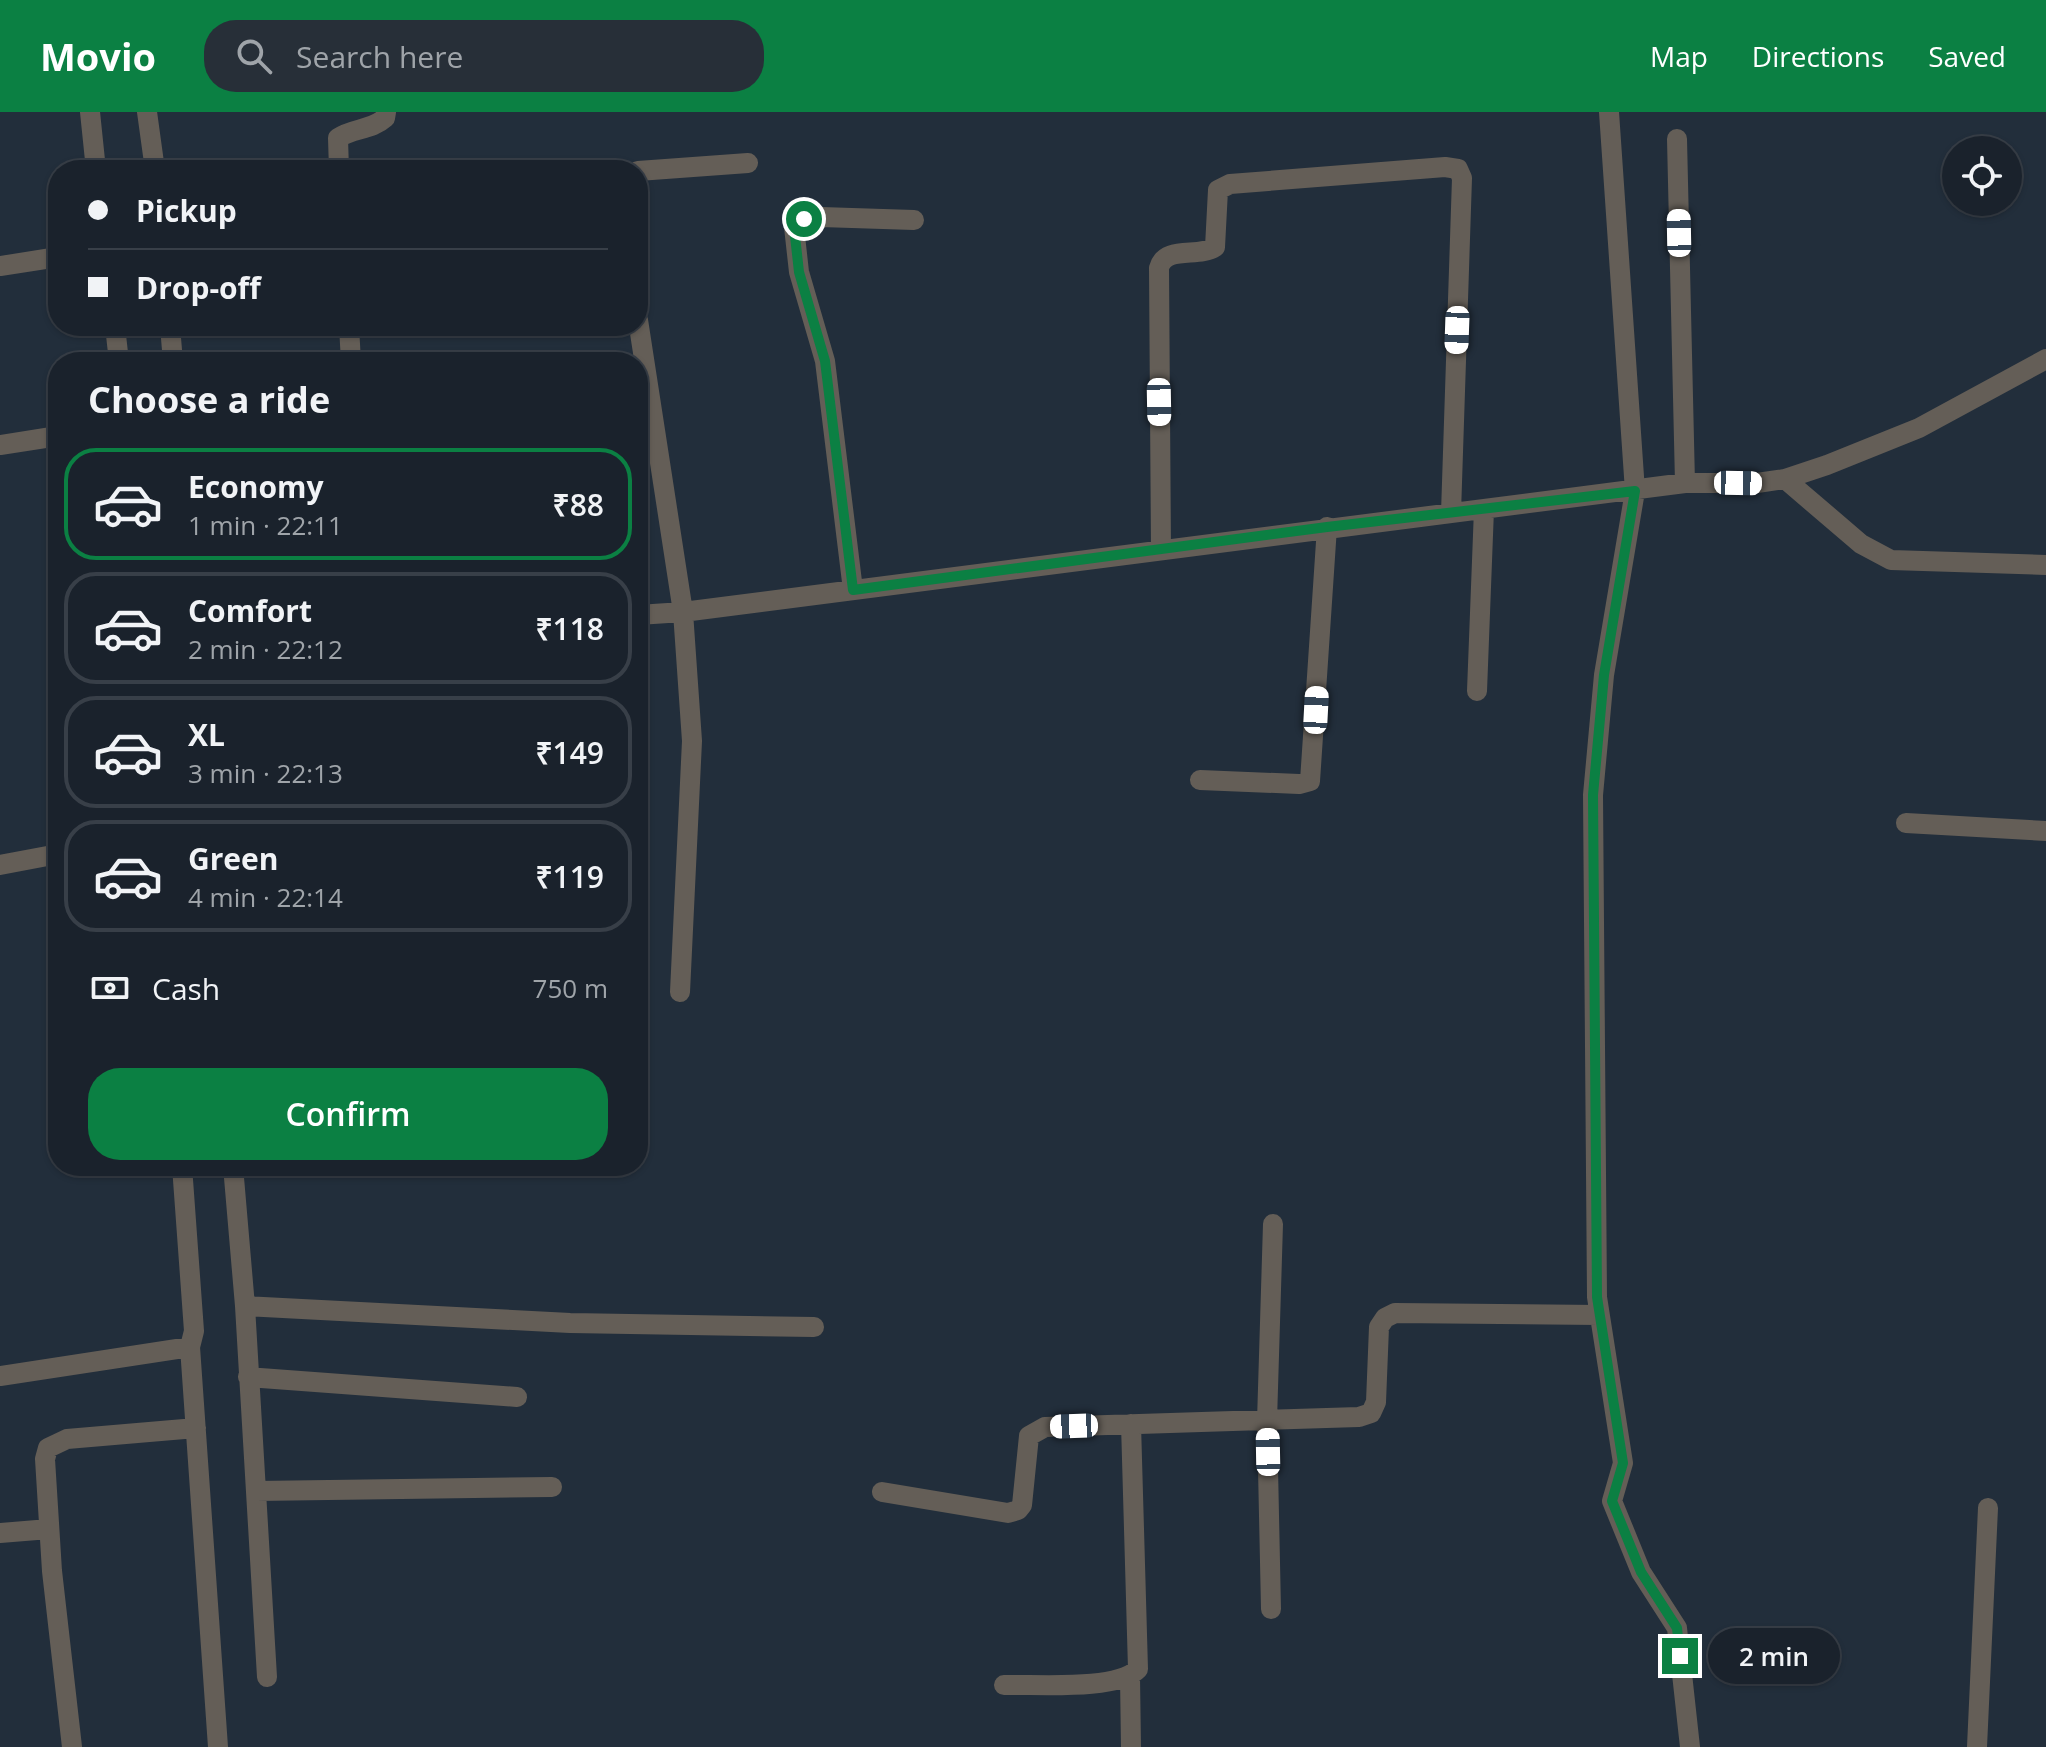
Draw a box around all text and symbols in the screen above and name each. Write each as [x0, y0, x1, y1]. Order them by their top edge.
search box [204, 20, 764, 92]
text: Movio [40, 30, 156, 82]
icon: search [232, 34, 276, 78]
text: Search here [296, 36, 463, 77]
text: Map [1650, 37, 1708, 75]
text: Directions [1752, 37, 1884, 75]
text: Saved [1928, 37, 2006, 75]
map controls [1942, 136, 2022, 216]
button: locate [1942, 136, 2022, 216]
text: Pickup [136, 190, 237, 231]
route start [786, 201, 822, 237]
car [1667, 209, 1691, 257]
text: Drop-off [136, 267, 261, 308]
car [1444, 306, 1470, 354]
text: Choose a ride [88, 375, 330, 424]
car [1147, 378, 1171, 426]
text: Economy [188, 466, 324, 507]
icon: car [92, 468, 164, 540]
car [1714, 471, 1762, 495]
text: ₹88 [553, 484, 604, 525]
text: 1 min · 22:11 [188, 507, 343, 543]
text: Comfort [188, 590, 312, 631]
icon: car [92, 592, 164, 664]
text: ₹118 [535, 608, 604, 649]
text: 2 min · 22:12 [188, 631, 343, 667]
car [1303, 685, 1329, 735]
text: XL [188, 714, 225, 755]
icon: car [92, 716, 164, 788]
text: ₹149 [535, 732, 604, 773]
text: 3 min · 22:13 [188, 755, 343, 791]
text: Green [188, 838, 279, 879]
icon: car [92, 840, 164, 912]
text: ₹119 [535, 856, 604, 897]
text: 4 min · 22:14 [188, 879, 343, 915]
icon: cash [88, 966, 132, 1010]
text: Cash [152, 968, 220, 1009]
text: 750 m [533, 970, 608, 1006]
button: Confirm [88, 1068, 608, 1160]
car [1050, 1413, 1098, 1439]
car [1256, 1428, 1280, 1476]
callout: 2 min [1708, 1628, 1840, 1684]
route end [1662, 1638, 1698, 1674]
text: 2 min [1739, 1638, 1809, 1674]

